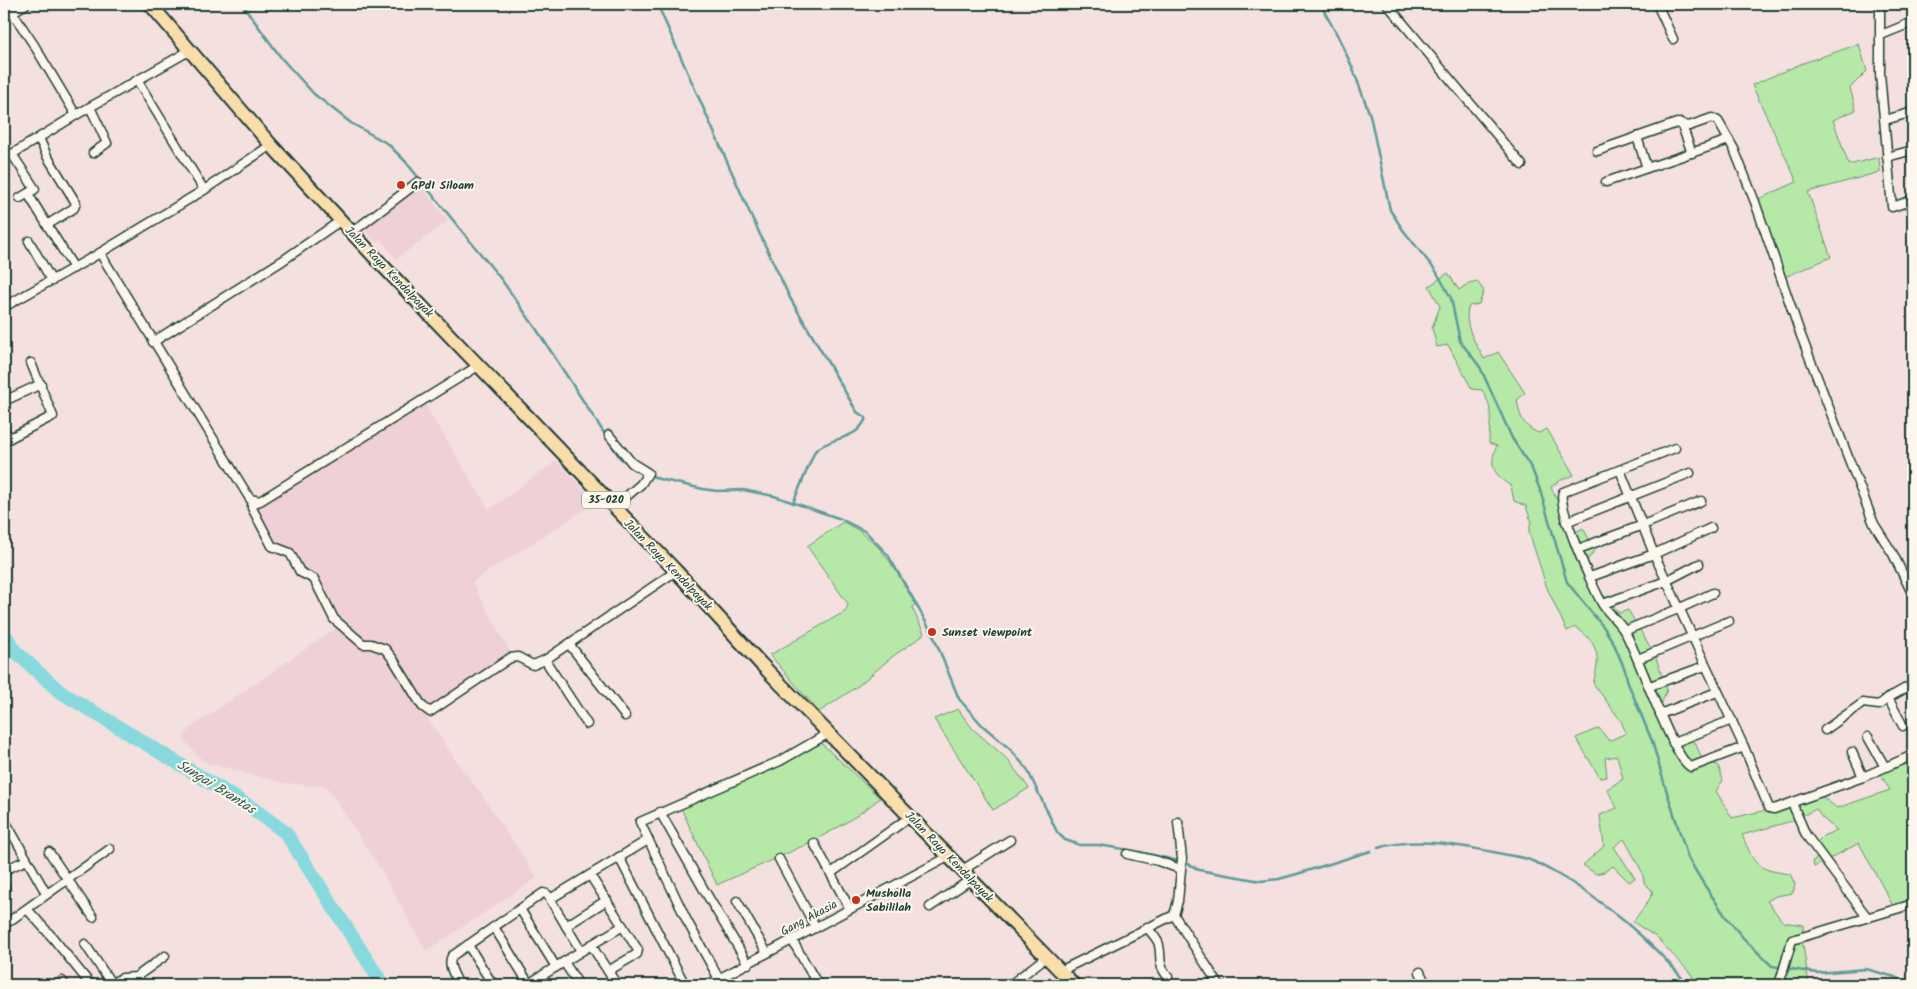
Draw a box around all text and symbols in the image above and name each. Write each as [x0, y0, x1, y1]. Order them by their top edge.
place label: GPdI Siloam [411, 176, 474, 195]
marker: GPdI Siloam [395, 179, 407, 191]
street label: Jalan Raya Kendalpayak [340, 222, 438, 323]
road number: 35-020 [582, 492, 630, 508]
street label: Jalan Raya Kendalpayak [619, 515, 717, 616]
place label: Sunset viewpoint [942, 623, 1033, 642]
marker: Sunset viewpoint [926, 626, 938, 638]
water label: Sungai Brantas [172, 754, 261, 821]
street label: Jalan Raya Kendalpayak [900, 807, 998, 908]
place label: Musholla Sabililah [866, 884, 911, 917]
marker: Musholla Sabililah [850, 894, 862, 906]
street label: Gang Akasia [777, 895, 841, 941]

